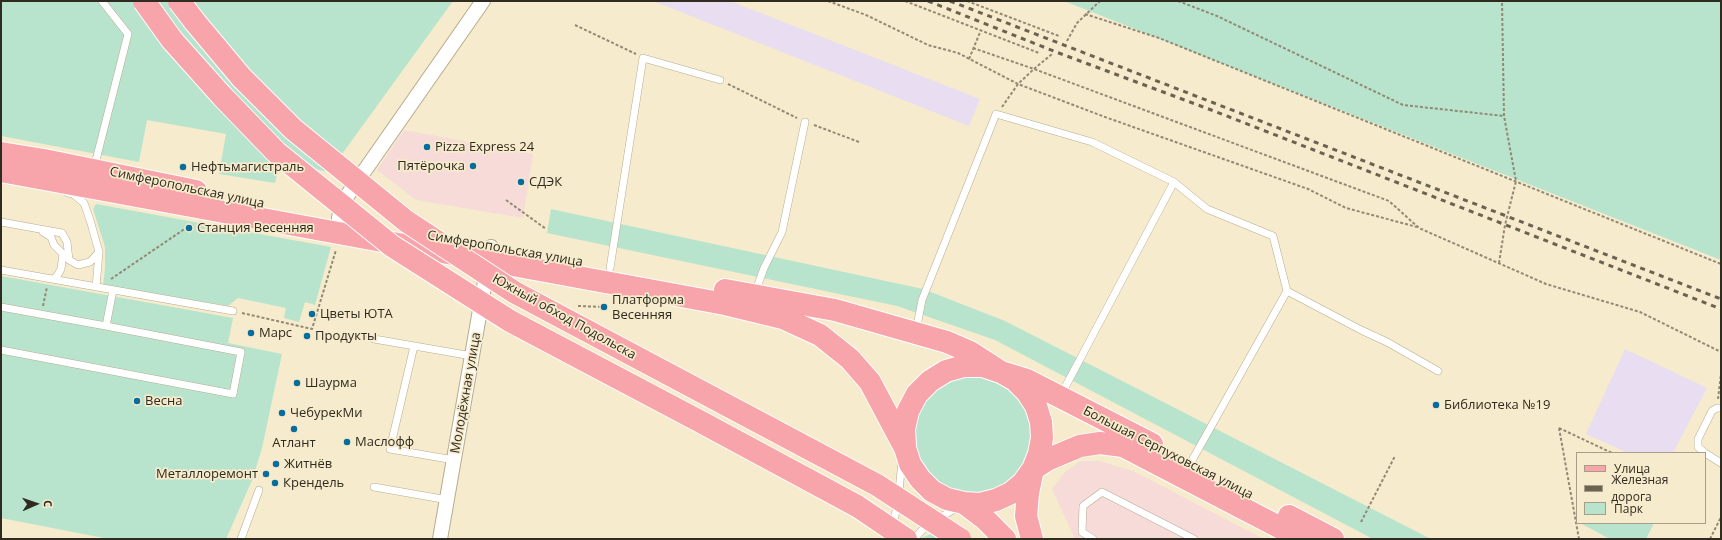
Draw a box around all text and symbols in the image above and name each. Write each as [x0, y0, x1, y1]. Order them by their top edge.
place label: Pizza Express 24 [435, 139, 534, 155]
marker: Pizza Express 24 [422, 142, 432, 152]
place label: Пятёрочка [397, 158, 465, 174]
place label: Нефтьмагистраль [191, 159, 304, 175]
marker: Пятёрочка [468, 161, 478, 171]
marker: Нефтьмагистраль [178, 162, 188, 172]
street label: Симферопольская улица [108, 164, 266, 212]
place label: СДЭК [529, 174, 562, 190]
marker: СДЭК [516, 177, 526, 187]
place label: Станция Весенняя [197, 220, 314, 236]
marker: Станция Весенняя [184, 223, 194, 233]
street label: Симферопольская улица [426, 228, 584, 270]
street label: Южный обход Подольска [489, 271, 639, 363]
place label: Платформа Весенняя [612, 292, 684, 323]
marker: Платформа Весенняя [599, 302, 609, 312]
place label: Цветы ЮТА [320, 306, 393, 322]
marker: Цветы ЮТА [307, 309, 317, 319]
place label: Марс [259, 325, 292, 341]
marker: Марс [246, 328, 256, 338]
place label: Продукты [315, 328, 377, 344]
marker: Продукты [302, 331, 312, 341]
street label: Молодёжная улица [448, 331, 484, 455]
place label: Шаурма [305, 375, 357, 391]
marker: Шаурма [292, 378, 302, 388]
place label: Весна [145, 393, 182, 409]
marker: Весна [132, 396, 142, 406]
place label: Библиотека №19 [1444, 397, 1550, 413]
marker: Библиотека №19 [1431, 400, 1441, 410]
street label: Большая Серпуховская улица [1080, 403, 1256, 503]
place label: ЧебурекМи [290, 405, 362, 421]
marker: ЧебурекМи [277, 408, 287, 418]
marker: Атлант [289, 424, 299, 434]
place label: Маслофф [355, 434, 414, 450]
place label: Атлант [272, 435, 316, 451]
marker: Маслофф [342, 437, 352, 447]
legend [1576, 452, 1706, 524]
place label: Житнёв [284, 456, 332, 472]
marker: Житнёв [271, 459, 281, 469]
text: Улица [1614, 460, 1650, 477]
place label: Металлоремонт [156, 466, 258, 482]
marker: Металлоремонт [261, 469, 271, 479]
text: Железная дорога [1611, 471, 1668, 505]
place label: Крендель [283, 475, 344, 491]
marker: Крендель [270, 478, 280, 488]
north arrow [16, 484, 56, 524]
text: С [41, 500, 56, 507]
text: Парк [1614, 500, 1643, 517]

